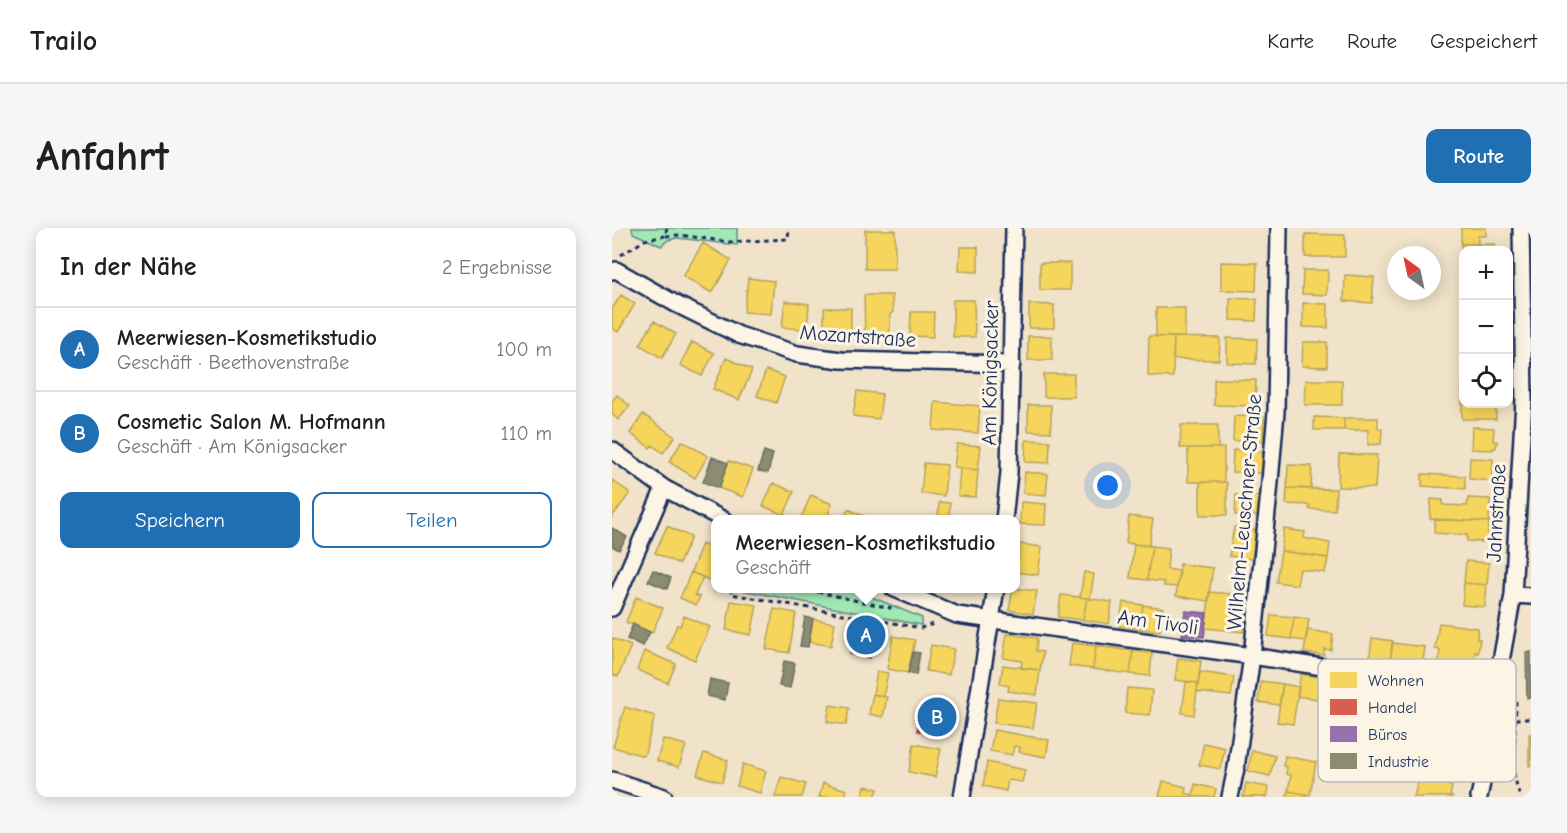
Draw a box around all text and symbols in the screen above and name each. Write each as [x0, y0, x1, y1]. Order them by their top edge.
text: Trailo [30, 25, 97, 57]
text: Karte [1267, 29, 1314, 53]
text: Route [1347, 29, 1397, 53]
text: Gespeichert [1430, 29, 1537, 53]
button: Route [1426, 129, 1531, 183]
text: Anfahrt [36, 132, 169, 181]
north arrow [1387, 246, 1441, 300]
map controls [1459, 246, 1513, 408]
button: + [1459, 246, 1513, 300]
text: In der Nähe [60, 252, 197, 282]
text: 2 Ergebnisse [442, 256, 552, 279]
street label: Am Königsacker [977, 300, 1003, 446]
button: − [1459, 300, 1513, 354]
street label: Mozartstraße [799, 320, 917, 352]
text: Meerwiesen-Kosmetikstudio [117, 325, 377, 351]
text: A [74, 338, 85, 361]
text: 100 m [497, 338, 552, 361]
text: Geschäft · Beethovenstraße [117, 351, 349, 374]
button: locate [1459, 354, 1513, 408]
street label: Wilhelm-Leuschner-Straße [1222, 393, 1266, 631]
text: Cosmetic Salon M. Hofmann [117, 409, 386, 435]
text: B [73, 422, 86, 445]
text: 110 m [501, 422, 552, 445]
text: Geschäft · Am Königsacker [117, 435, 347, 458]
street label: Jahnstraße [1481, 463, 1511, 563]
your location [1093, 471, 1122, 500]
button: Speichern [60, 492, 300, 548]
button: Teilen [312, 492, 552, 548]
popup [711, 515, 1020, 593]
text: Meerwiesen-Kosmetikstudio [736, 530, 995, 556]
text: Geschäft [736, 556, 810, 579]
street label: Am Tivoli [1116, 604, 1200, 640]
pin: A [846, 612, 886, 658]
legend [1318, 659, 1516, 782]
text: Wohnen [1368, 672, 1424, 690]
pin: B [918, 694, 956, 740]
text: Handel [1368, 699, 1417, 717]
text: Büros [1368, 726, 1408, 744]
text: Industrie [1368, 753, 1429, 771]

